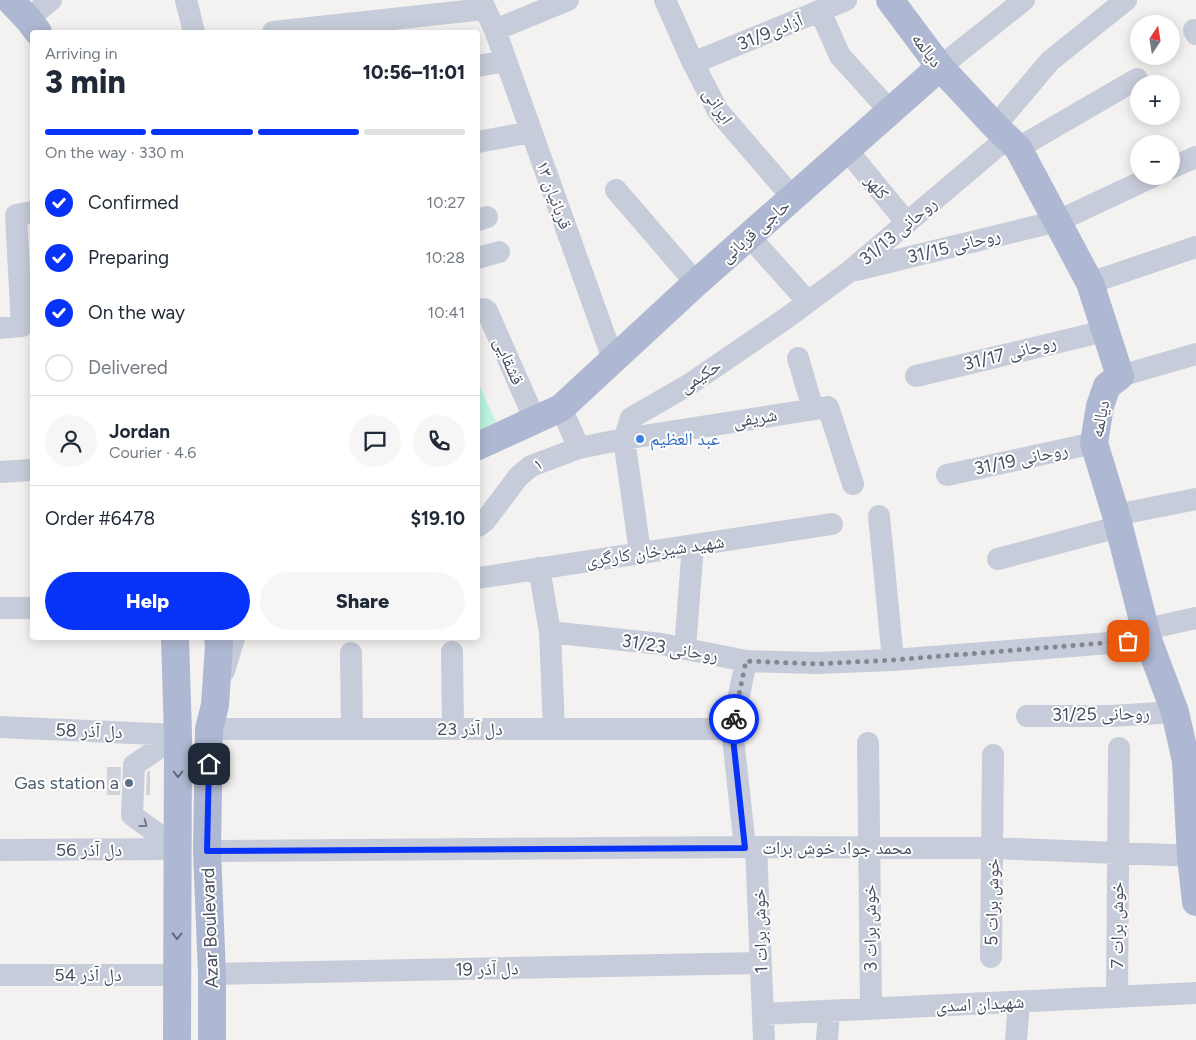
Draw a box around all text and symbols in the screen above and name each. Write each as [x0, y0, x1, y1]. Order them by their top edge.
street label: آزادی31/9 [734, 9, 806, 55]
north arrow [1130, 15, 1180, 65]
map controls [1130, 15, 1180, 185]
street label: دیالمه [907, 28, 947, 72]
text: Arriving in [45, 44, 117, 63]
text: 10:56–11:01 [363, 61, 465, 84]
text: 3 min [45, 63, 126, 101]
button: + [1130, 75, 1180, 125]
street label: ایرانی [698, 84, 738, 128]
button: − [1130, 135, 1180, 185]
text: On the way · 330 m [45, 143, 184, 162]
street label: ۱۳ قربانیان [531, 158, 577, 232]
street label: کلهر [860, 169, 894, 204]
icon: check [45, 189, 73, 217]
text: Confirmed [88, 191, 179, 214]
street label: روحانی 31/13 [855, 192, 941, 270]
text: 10:27 [427, 193, 465, 212]
street label: حاجی قربانی [715, 195, 795, 267]
street label: روحانی 31/15 [905, 224, 1003, 268]
icon: check [45, 244, 73, 272]
text: Preparing [88, 246, 169, 269]
text: 10:28 [425, 248, 465, 267]
icon: check [45, 299, 73, 327]
text: On the way [88, 301, 185, 324]
text: 10:41 [428, 303, 465, 322]
street label: روحانی 31/17 [962, 331, 1059, 375]
street label: قشقایی [489, 334, 529, 388]
street label: حکیمی [675, 354, 725, 398]
text: Delivered [88, 356, 168, 379]
street label: دیالمه [1086, 398, 1114, 440]
street label: شریفی [731, 404, 779, 432]
button: person [45, 415, 97, 467]
button: chat [349, 415, 401, 467]
button: phone [413, 415, 465, 467]
text: Jordan [109, 420, 170, 443]
place label: عبد العظيم [650, 428, 720, 451]
marker: عبد العظيم [634, 433, 646, 445]
street label: روحانی 31/19 [972, 438, 1070, 480]
text: Courier · 4.6 [109, 443, 196, 462]
street label: ۱ [530, 452, 546, 476]
text: Order #6478 [45, 507, 155, 530]
text: $19.10 [410, 507, 465, 530]
street label: شهید شیرخان کارگری [584, 530, 726, 572]
button: Help [45, 572, 250, 630]
button: Share [260, 572, 465, 630]
pin [1107, 620, 1149, 662]
icon: bag [1114, 627, 1142, 655]
street label: روحانی 31/23 [620, 630, 720, 666]
courier [709, 694, 759, 744]
street label: روحانی 31/25 [1052, 702, 1150, 726]
icon: bike [720, 705, 748, 733]
street label: دل آذر 23 [437, 718, 503, 740]
street label: دل آذر 58 [55, 719, 123, 743]
pin [188, 743, 230, 785]
icon: home [195, 750, 223, 778]
one-way arrow [173, 770, 183, 778]
place label: Gas station a [14, 772, 119, 794]
marker: Gas station a [123, 777, 135, 789]
one-way arrow [138, 818, 148, 827]
street label: محمد جواد خوش برات [762, 837, 912, 859]
street label: دل آذر 56 [56, 839, 122, 861]
street label: خوش برات 5 [980, 858, 1004, 946]
street label: Azar Boulevard [197, 867, 223, 989]
street label: خوش برات 7 [1106, 881, 1128, 969]
street label: خوش برات 3 [858, 884, 882, 972]
street label: خوش برات 1 [748, 888, 772, 974]
one-way arrow [172, 932, 182, 940]
street label: دل آذر 19 [455, 957, 519, 981]
street label: دل آذر 54 [54, 964, 122, 986]
street label: شهیدان اسدی [935, 991, 1025, 1017]

